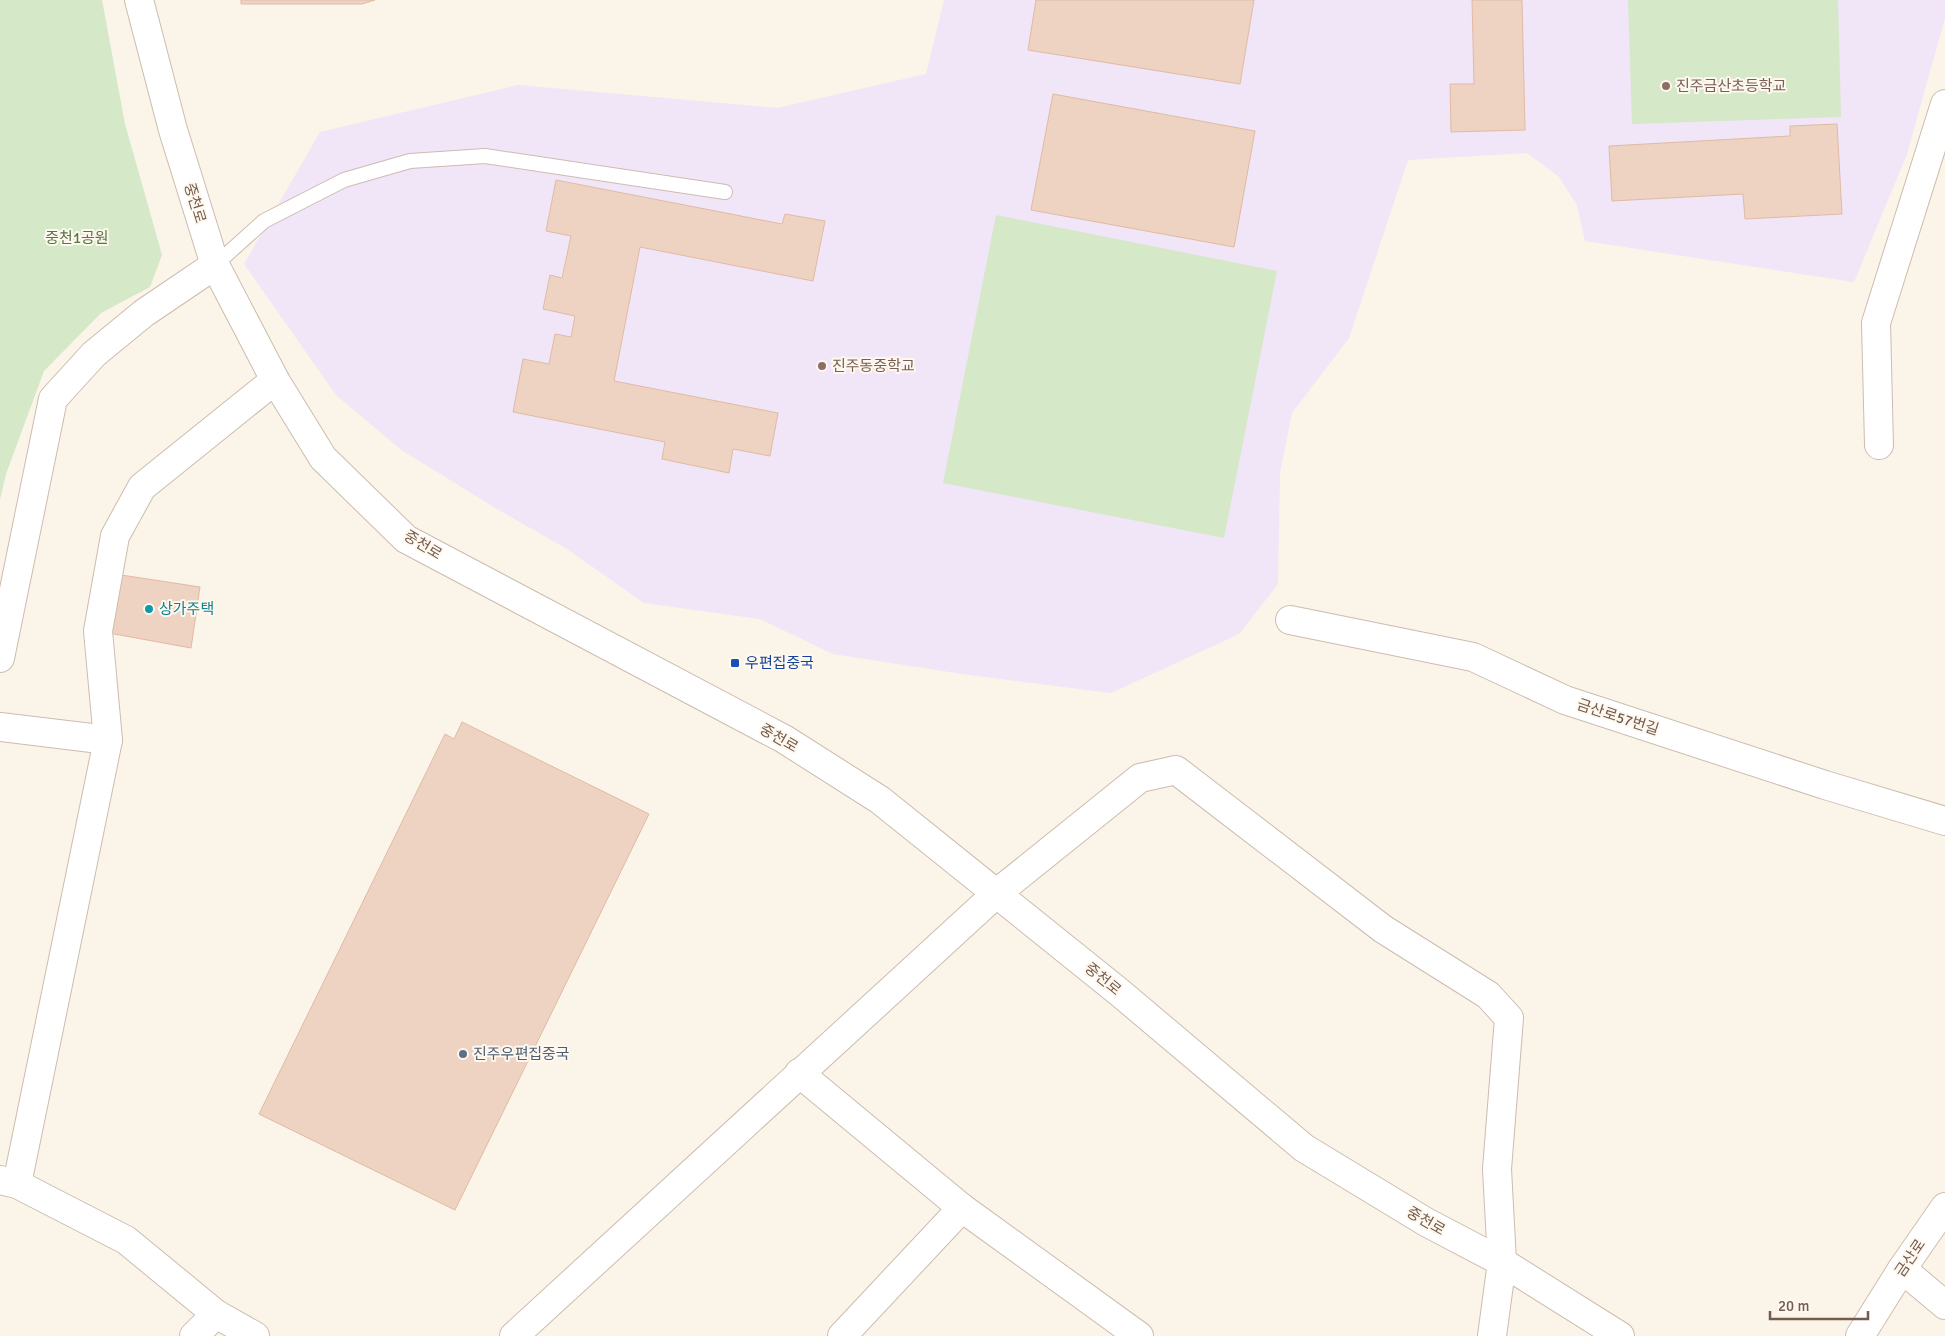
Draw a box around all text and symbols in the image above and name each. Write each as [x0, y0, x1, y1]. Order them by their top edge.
place label: 진주금산초등학교 [1676, 77, 1786, 95]
marker: 진주금산초등학교 [1660, 80, 1672, 92]
street label: 중천로 [180, 181, 210, 225]
park label: 중천1공원 [45, 229, 109, 247]
place label: 진주동중학교 [832, 357, 915, 375]
marker: 진주동중학교 [816, 360, 828, 372]
street label: 중천로 [401, 527, 445, 563]
place label: 상가주택 [159, 600, 214, 618]
marker: 상가주택 [143, 603, 155, 615]
place label: 우편집중국 [745, 654, 814, 672]
marker: 우편집중국 [729, 657, 741, 669]
street label: 금산로57번길 [1575, 695, 1661, 739]
street label: 중천로 [757, 720, 801, 756]
street label: 중천로 [1081, 959, 1125, 999]
place label: 진주우편집중국 [473, 1045, 570, 1063]
marker: 진주우편집중국 [457, 1048, 469, 1060]
street label: 중천로 [1404, 1203, 1448, 1239]
street label: 금산로 [1891, 1236, 1929, 1280]
scale bar [1770, 1288, 1868, 1320]
text: 20 m [1778, 1297, 1809, 1315]

